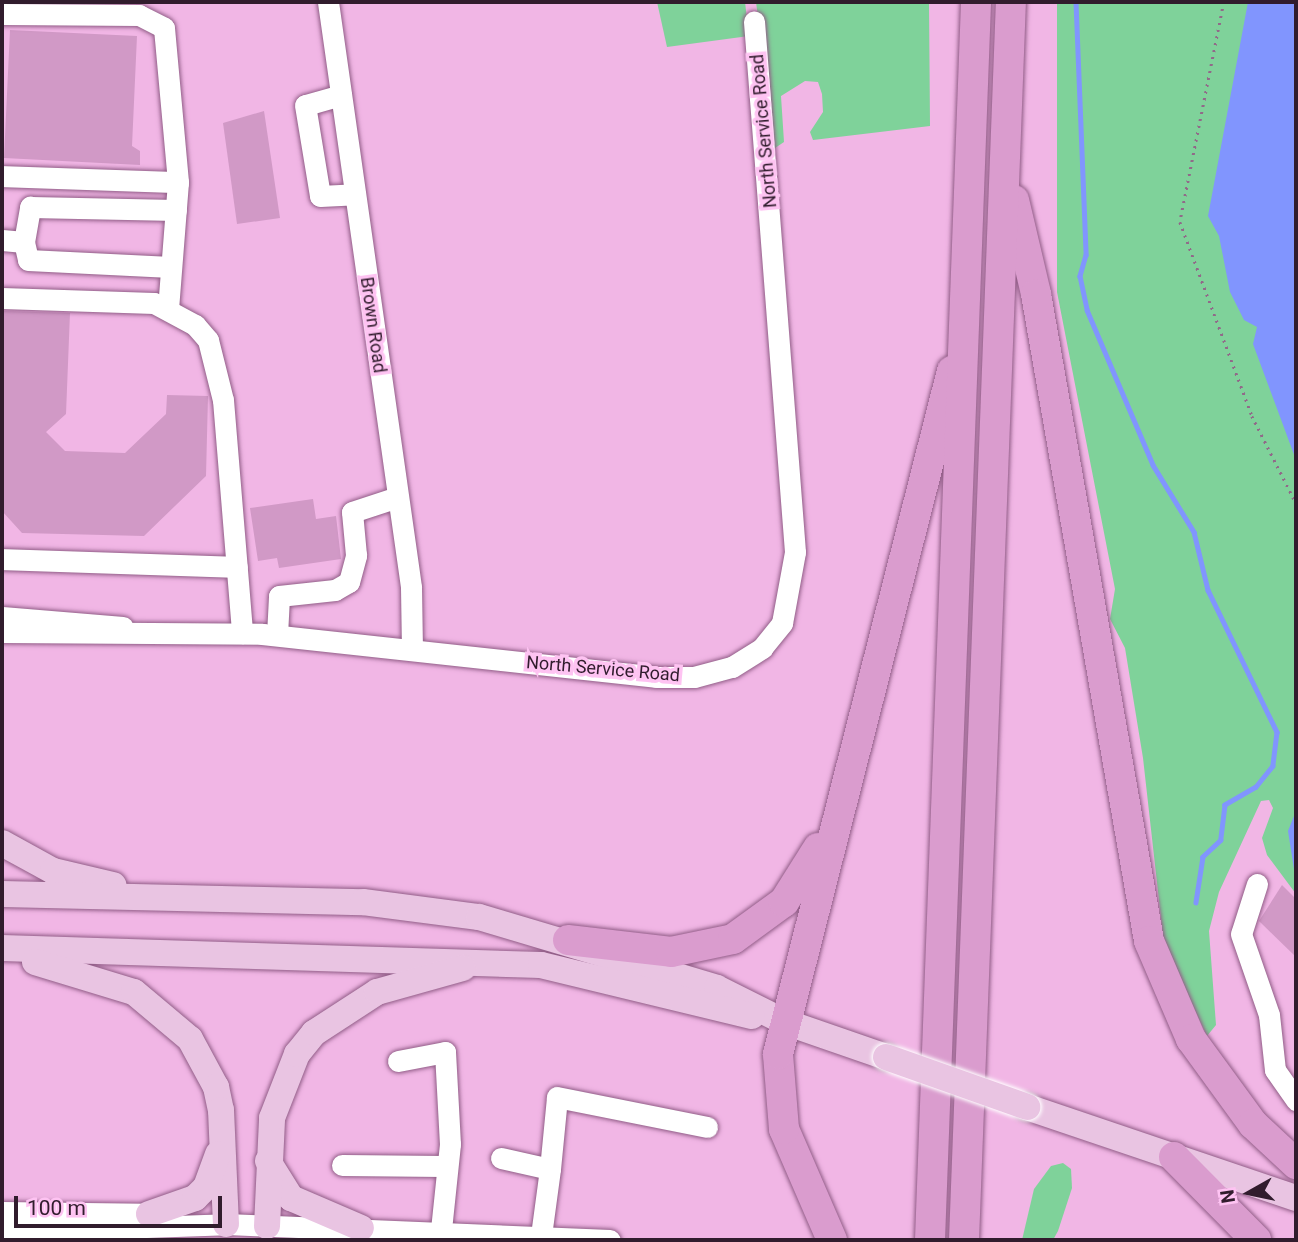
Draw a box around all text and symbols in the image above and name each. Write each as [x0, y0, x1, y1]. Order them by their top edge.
street label: North Service Road [747, 53, 781, 209]
street label: Brown Road [356, 276, 390, 374]
street label: North Service Road [525, 652, 681, 686]
north arrow [1214, 1158, 1284, 1228]
scale bar [18, 1182, 226, 1226]
text: N [1215, 1188, 1240, 1205]
text: 100 m [27, 1196, 86, 1220]

